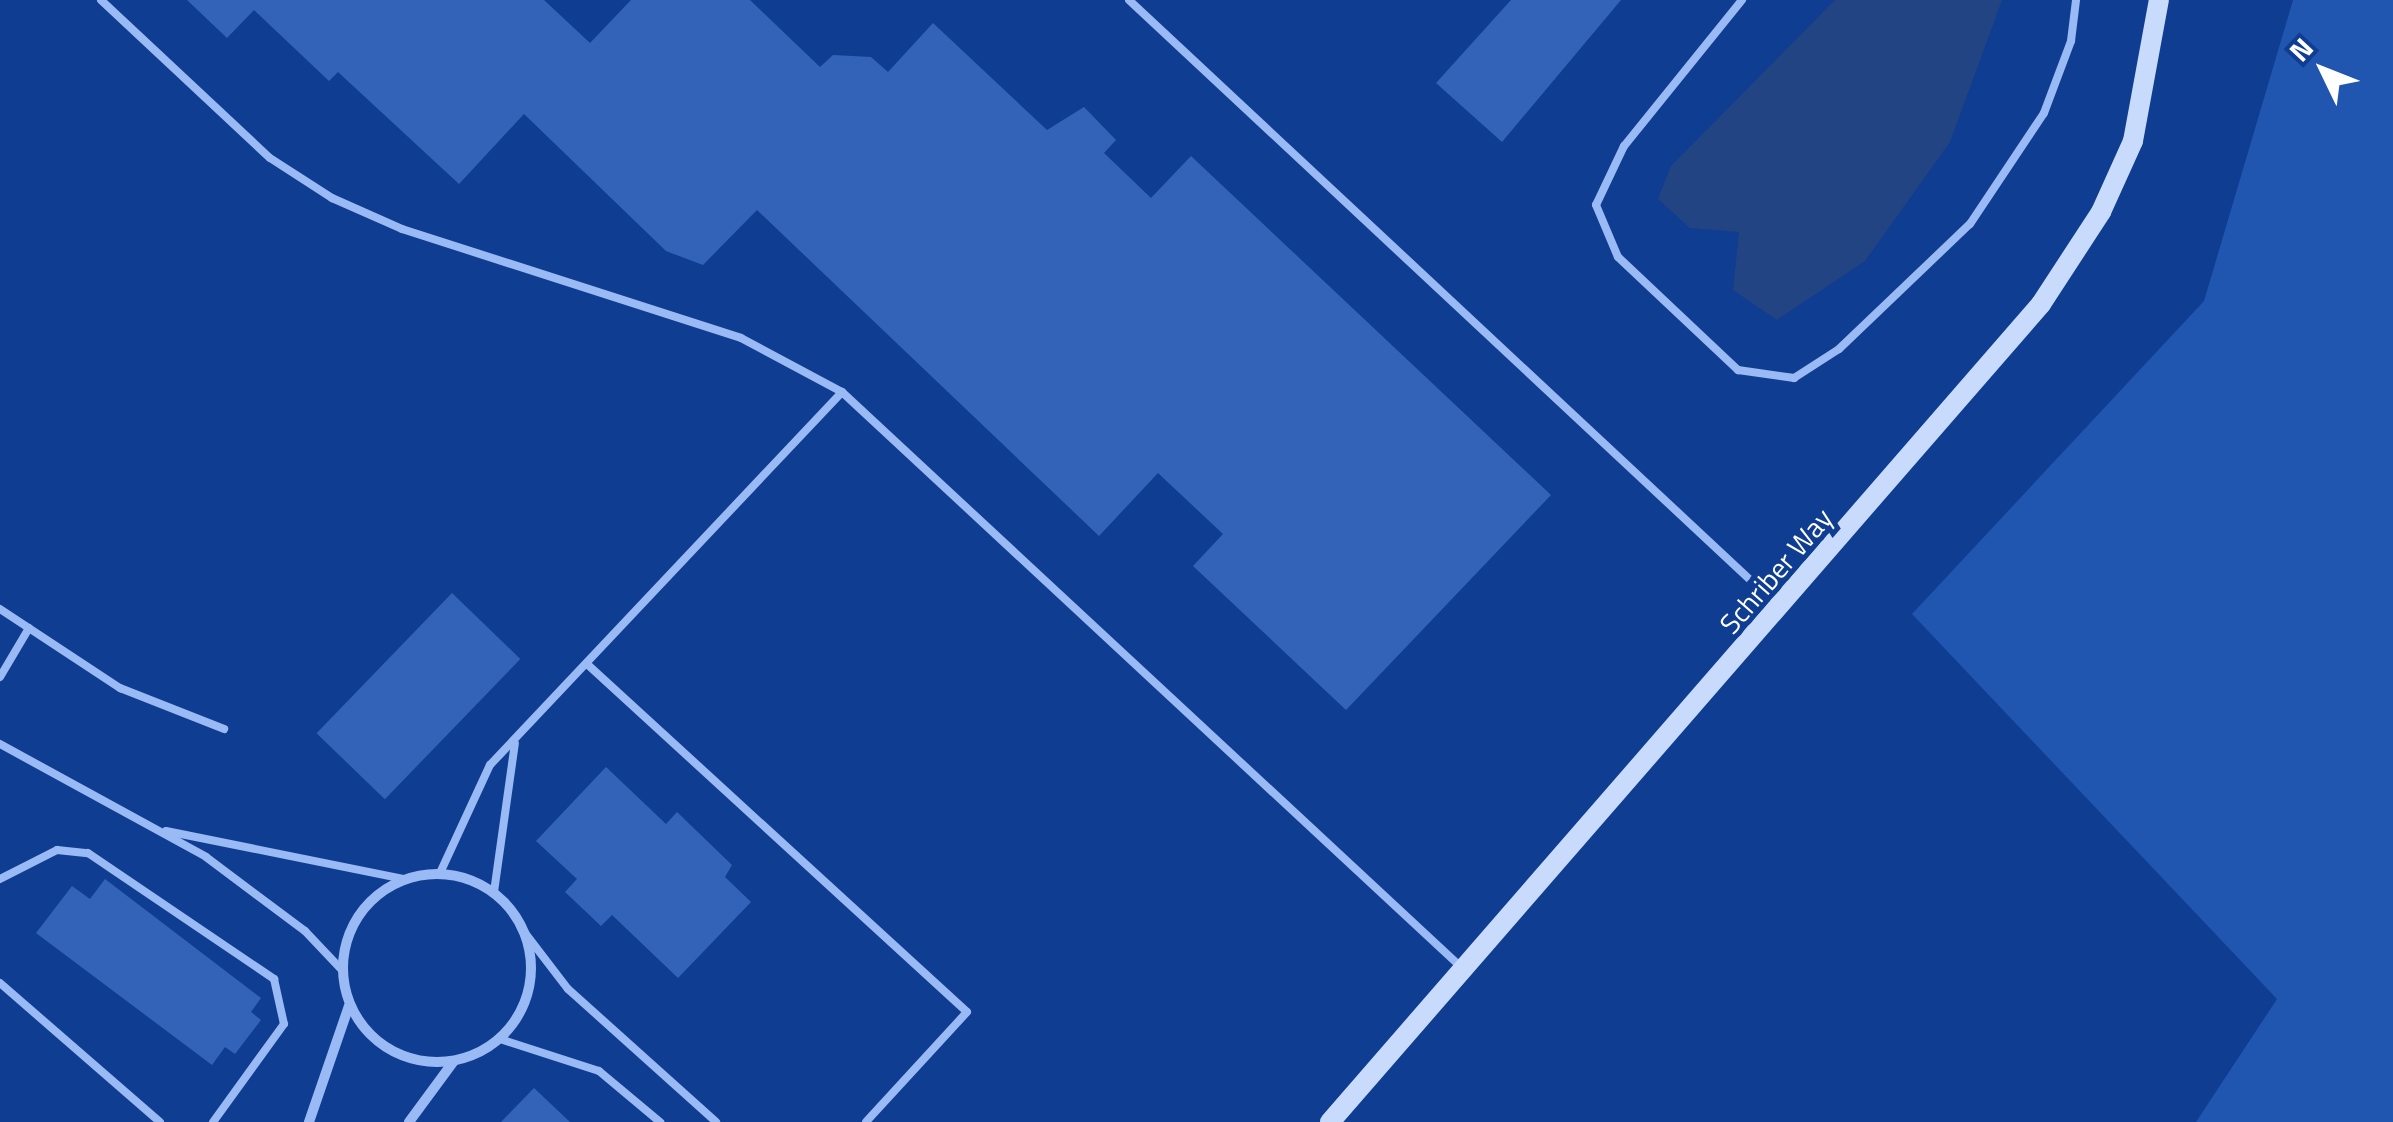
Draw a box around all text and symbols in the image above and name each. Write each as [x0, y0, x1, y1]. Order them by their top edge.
north arrow [2273, 20, 2373, 120]
text: N [2278, 27, 2323, 71]
street label: Schriber Way [1713, 502, 1839, 640]

